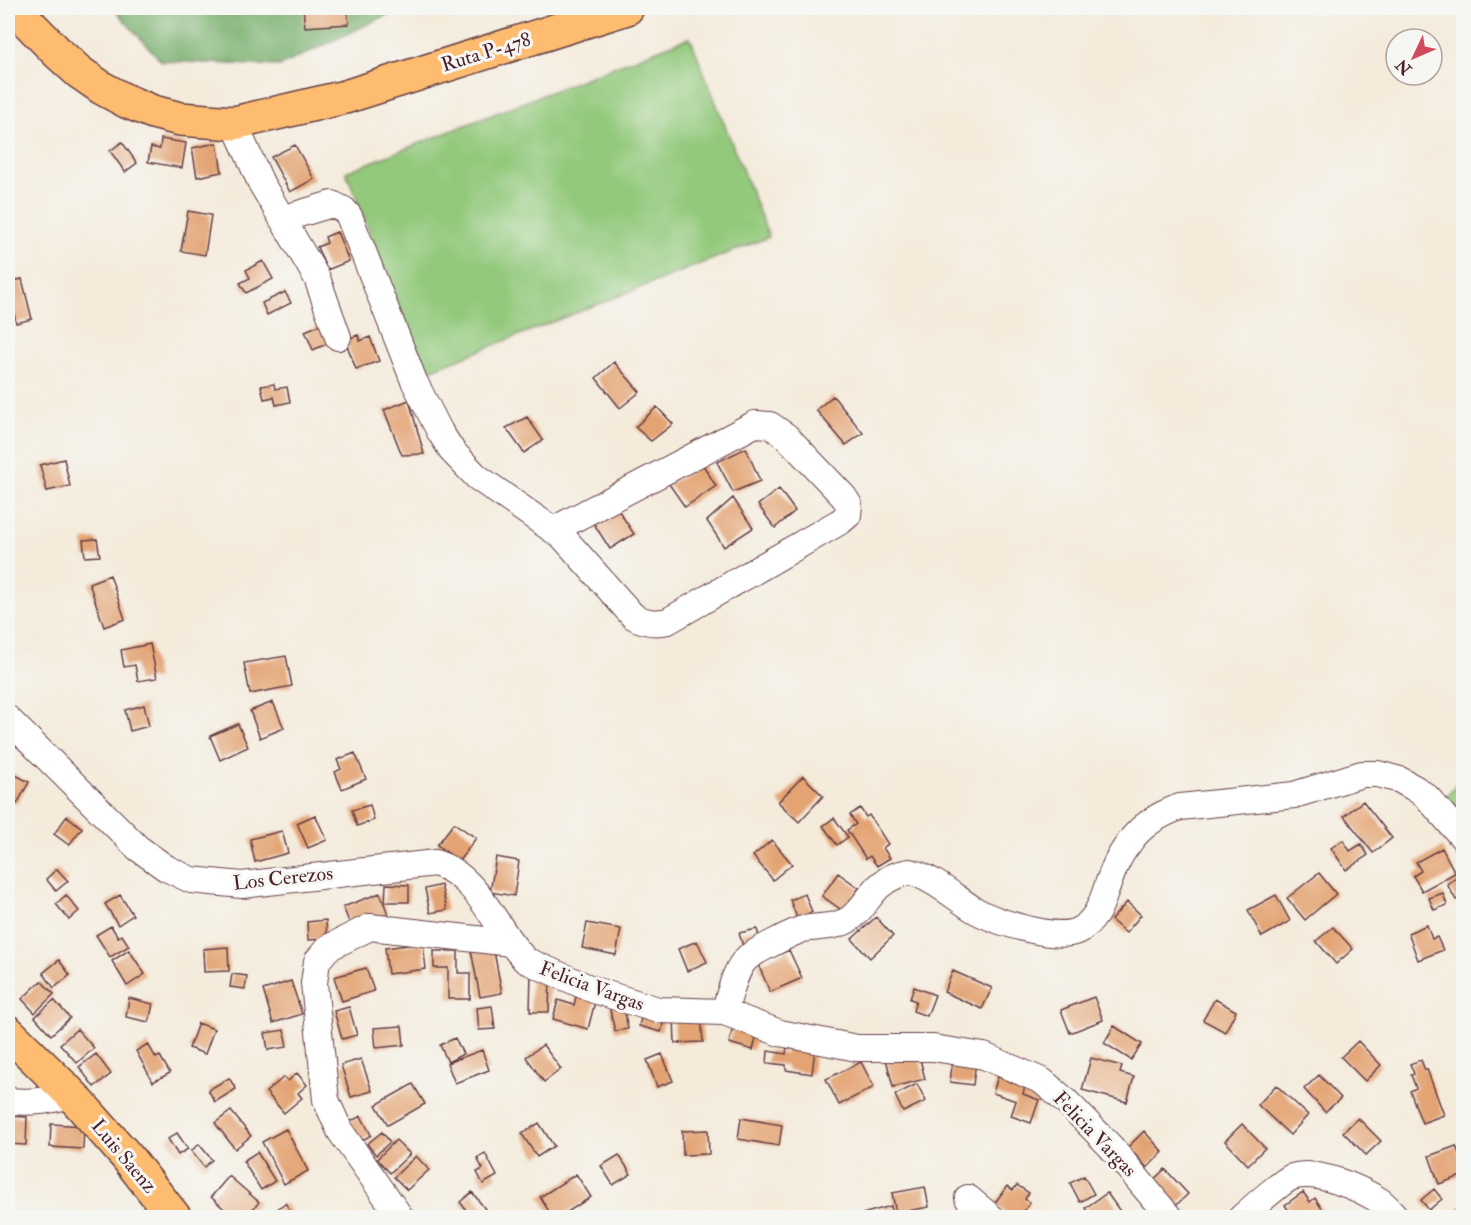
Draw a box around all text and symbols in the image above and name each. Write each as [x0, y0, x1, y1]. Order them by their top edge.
street label: Ruta P-478 [438, 27, 534, 77]
north arrow [1384, 27, 1444, 87]
text: N [1391, 54, 1417, 80]
street label: Los Cerezos [232, 860, 334, 896]
street label: Felicia Vargas [536, 956, 648, 1017]
street label: Felicia Vargas [1048, 1086, 1142, 1182]
street label: Luis Saenz [86, 1114, 162, 1198]

